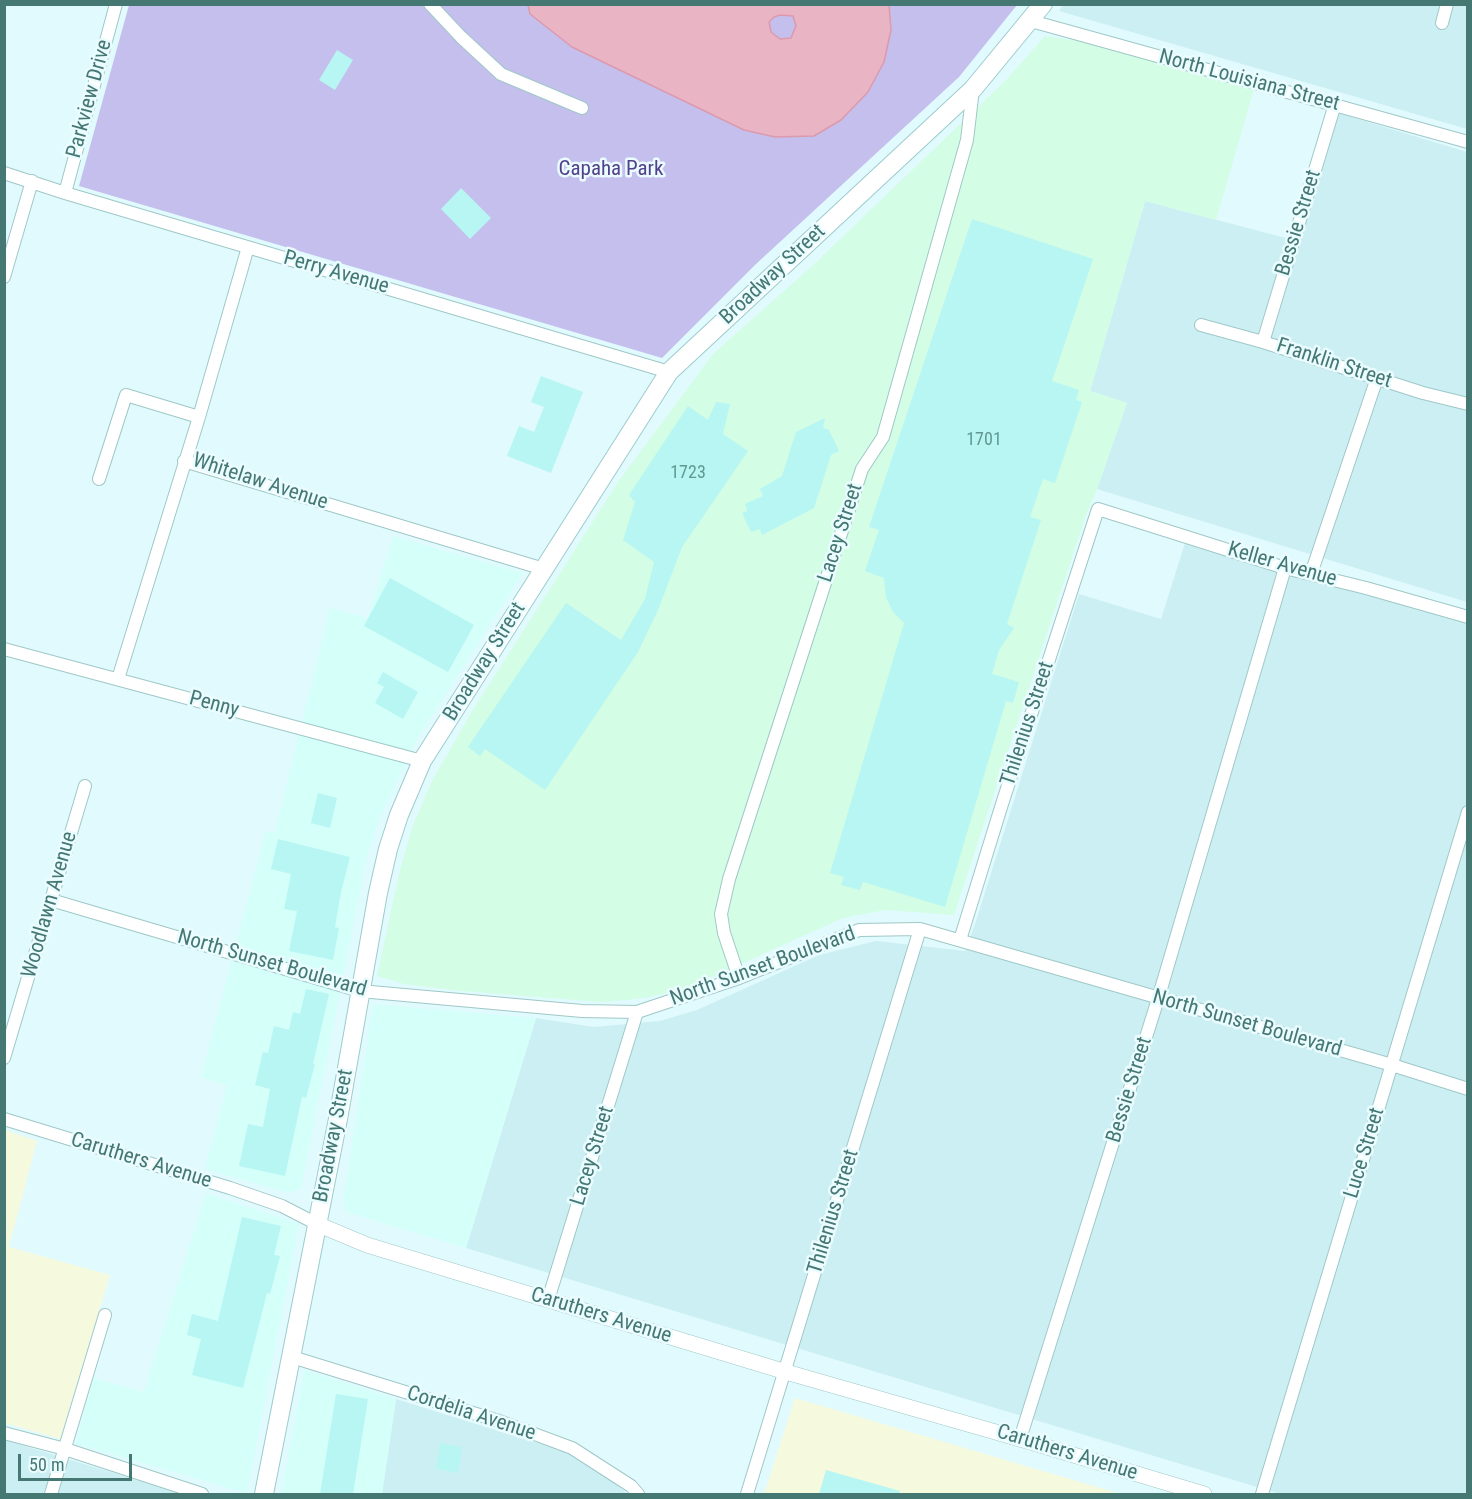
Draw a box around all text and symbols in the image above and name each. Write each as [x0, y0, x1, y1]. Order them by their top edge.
street label: Parkview Drive [62, 37, 118, 161]
street label: North Louisiana Street [1156, 45, 1342, 117]
park label: Capaha Park [559, 157, 663, 183]
street label: Bessie Street [1271, 167, 1327, 279]
street label: Broadway Street [715, 220, 831, 330]
street label: Perry Avenue [280, 246, 392, 300]
street label: Franklin Street [1273, 334, 1395, 394]
house number: 1701 [966, 429, 1002, 451]
street label: Whitelaw Avenue [189, 448, 331, 516]
house number: 1723 [670, 462, 706, 484]
street label: Lacey Street [813, 480, 869, 586]
street label: Keller Avenue [1225, 537, 1339, 593]
street label: Broadway Street [439, 598, 531, 726]
street label: Thilenius Street [996, 659, 1060, 789]
street label: Penny [186, 686, 242, 724]
street label: Woodlawn Avenue [17, 829, 83, 981]
street label: North Sunset Boulevard [667, 922, 859, 1012]
street label: North Sunset Boulevard [175, 925, 369, 1003]
street label: North Sunset Boulevard [1150, 985, 1344, 1063]
street label: Bessie Street [1102, 1034, 1158, 1146]
street label: Broadway Street [309, 1067, 359, 1205]
street label: Lacey Street [566, 1103, 620, 1209]
street label: Luce Street [1339, 1105, 1391, 1201]
street label: Caruthers Avenue [68, 1128, 214, 1194]
street label: Thilenius Street [803, 1146, 865, 1278]
street label: Caruthers Avenue [528, 1283, 674, 1349]
street label: Cordelia Avenue [403, 1381, 539, 1447]
street label: Caruthers Avenue [994, 1420, 1140, 1486]
scale bar [21, 1442, 135, 1480]
text: 50 m [29, 1454, 64, 1475]

